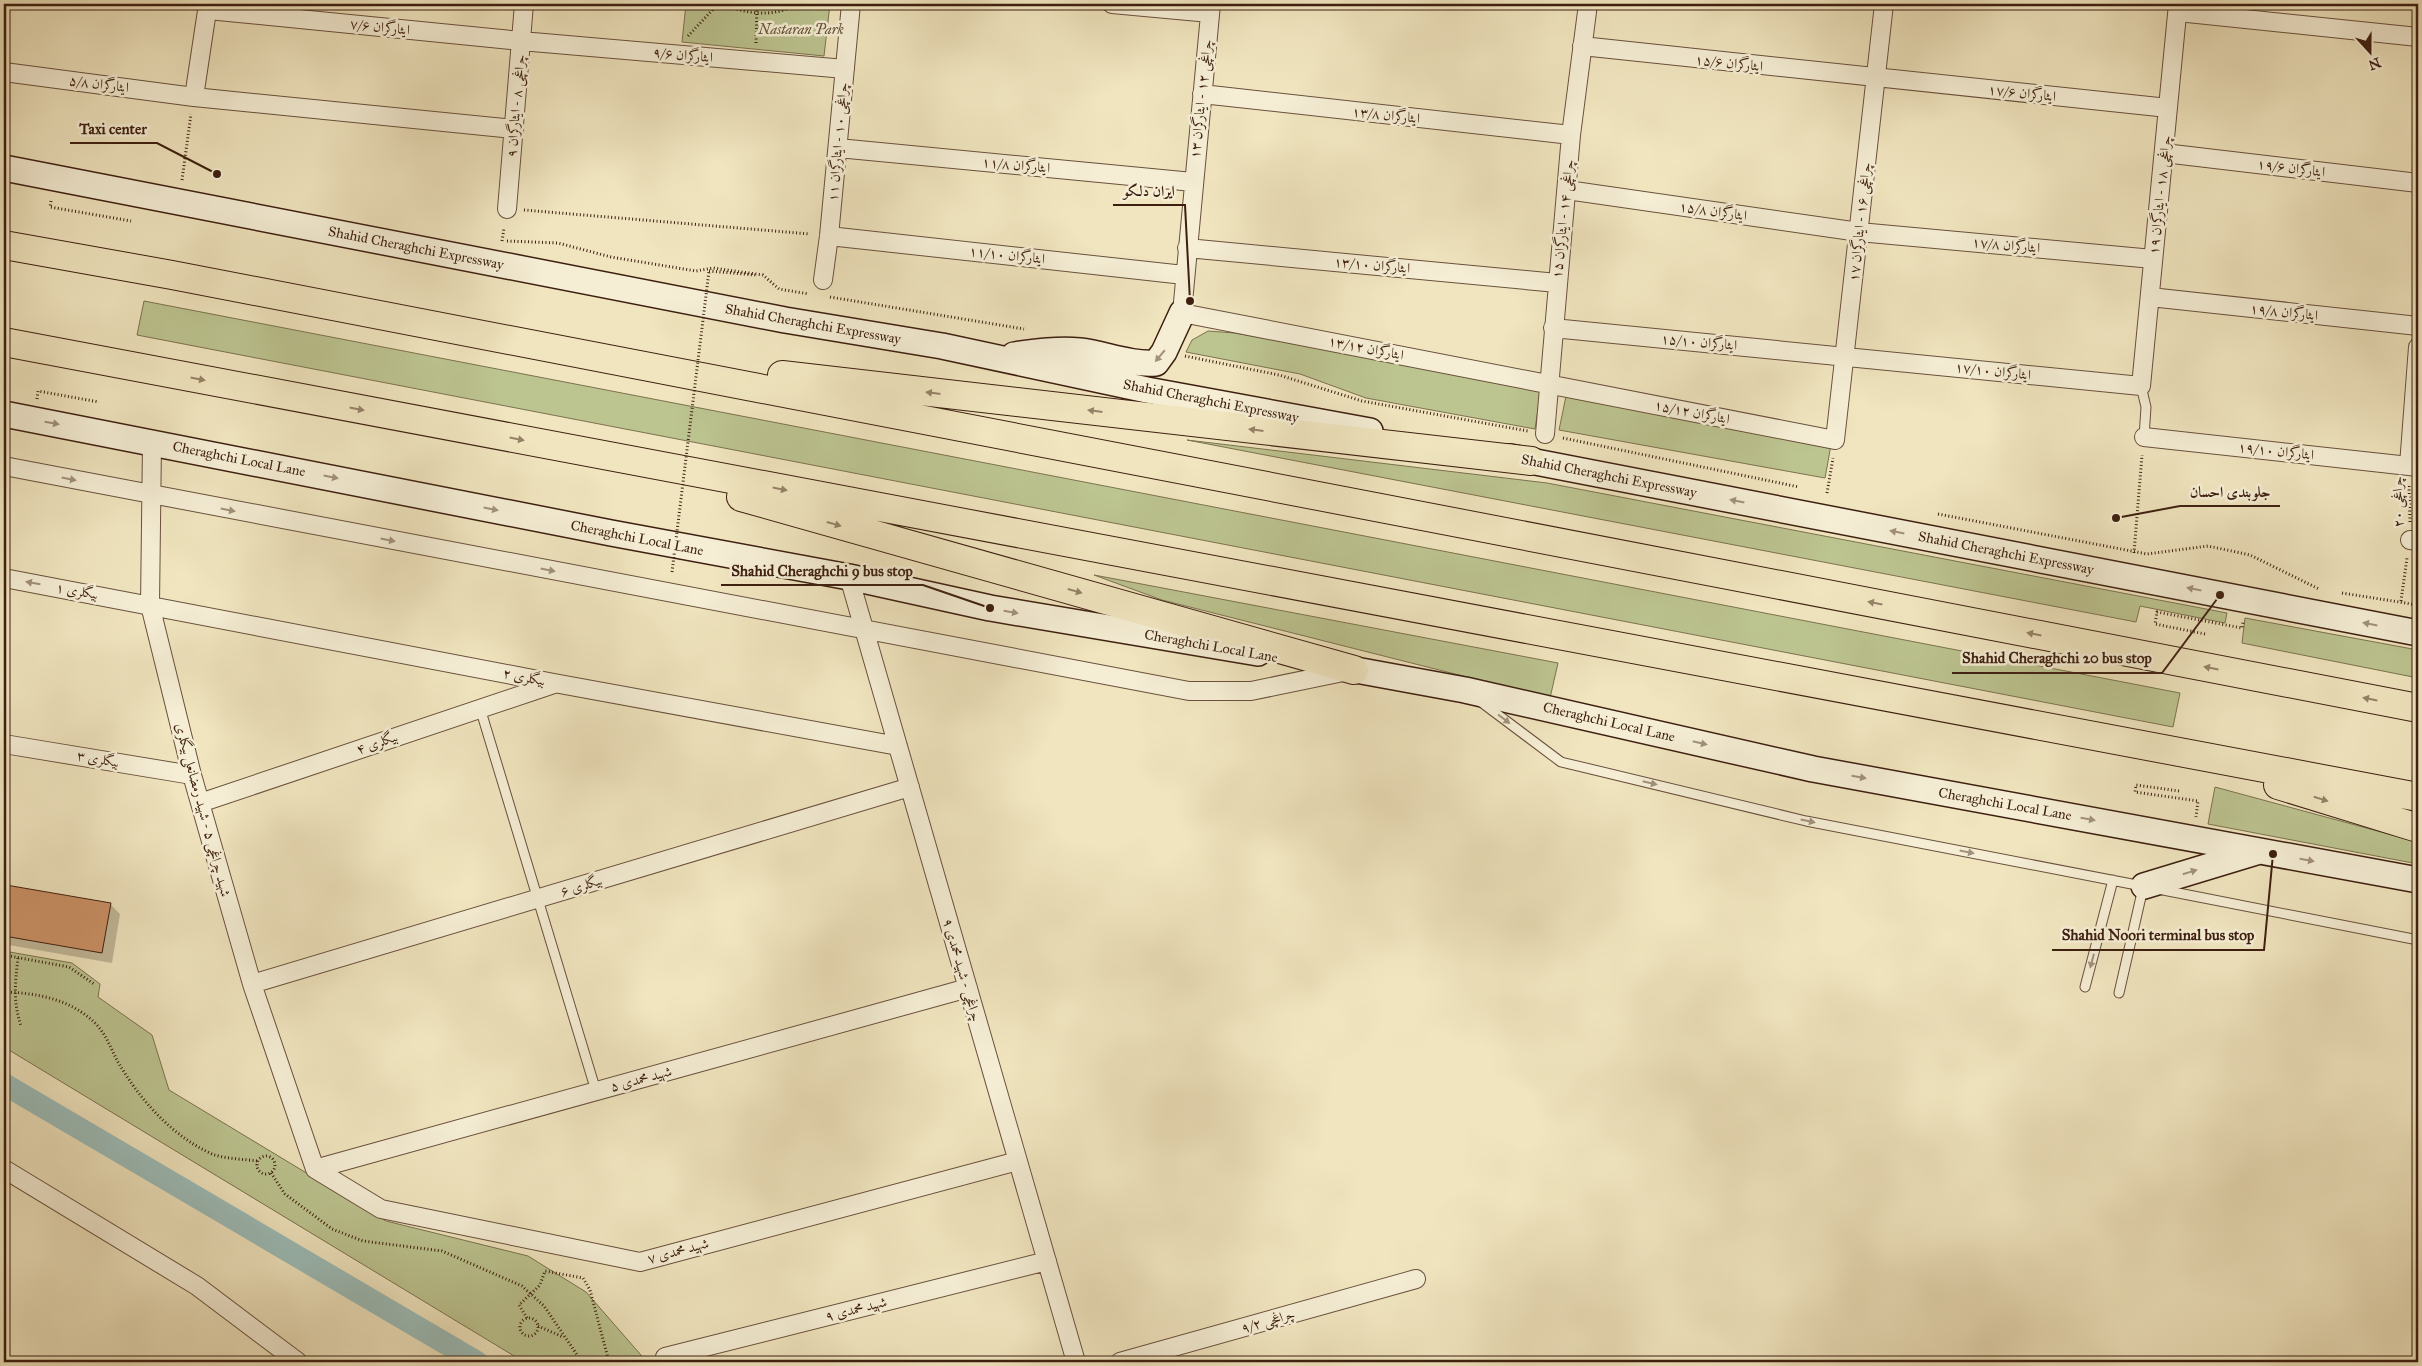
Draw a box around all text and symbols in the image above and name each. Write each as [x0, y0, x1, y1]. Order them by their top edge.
street label: ایثارگران ۷/۶ [349, 14, 411, 39]
park label: Nastaran Park [757, 21, 845, 38]
north arrow [2344, 28, 2394, 78]
street label: چراغچی ۱۲ - ایثارگران ۱۳ [1185, 39, 1217, 159]
street label: ایثارگران ۹/۶ [652, 43, 714, 66]
street label: ایثارگران ۱۵/۶ [1694, 50, 1764, 75]
street label: چراغچی ۸ - ایثارگران ۹ [502, 54, 530, 158]
text: N [2366, 54, 2383, 74]
street label: ایثارگران ۵/۸ [68, 71, 130, 96]
street label: ایثارگران ۱۷/۶ [1987, 80, 2057, 105]
street label: چراغچی ۱۰ - ایثارگران ۱۱ [823, 82, 853, 202]
street label: ایثارگران ۱۳/۸ [1351, 102, 1421, 127]
callout: Taxi center [70, 113, 157, 143]
text: Taxi center [78, 120, 147, 138]
street label: چراغچی ۱۸ - ایثارگران ۱۹ [2144, 135, 2176, 255]
street label: ایثارگران ۱۱/۸ [981, 153, 1051, 176]
street label: ایثارگران ۱۹/۶ [2256, 154, 2326, 181]
street label: چراغچی ۱۴ - ایثارگران ۱۵ [1547, 159, 1579, 279]
street label: چراغچی ۱۶ - ایثارگران ۱۷ [1844, 162, 1876, 282]
callout: ایران دلکو [1113, 175, 1185, 205]
text: ایران دلکو [1121, 182, 1175, 200]
street label: ایثارگران ۱۵/۸ [1678, 197, 1748, 224]
street label: Shahid Cheraghchi Expressway [327, 223, 506, 273]
street label: ایثارگران ۱۷/۸ [1971, 233, 2041, 256]
street label: ایثارگران ۱۱/۱۰ [968, 242, 1046, 267]
street label: ایثارگران ۱۳/۱۰ [1333, 252, 1411, 277]
street label: ایثارگران ۱۹/۸ [2249, 299, 2319, 324]
street label: Shahid Cheraghchi Expressway [724, 300, 903, 348]
street label: ایثارگران ۱۵/۱۰ [1660, 329, 1738, 354]
street label: ایثارگران ۱۳/۱۲ [1327, 331, 1405, 364]
one-way arrow [1155, 350, 1166, 363]
street label: ایثارگران ۱۷/۱۰ [1954, 358, 2032, 383]
one-way arrow [190, 375, 206, 383]
street label: Shahid Cheraghchi Expressway [1122, 376, 1301, 426]
one-way arrow [925, 389, 941, 397]
street label: ایثارگران ۱۵/۱۲ [1653, 395, 1731, 428]
one-way arrow [350, 405, 365, 413]
one-way arrow [1086, 407, 1102, 415]
one-way arrow [44, 420, 60, 428]
one-way arrow [1248, 426, 1264, 434]
one-way arrow [509, 436, 525, 444]
street label: Cheraghchi Local Lane [171, 438, 307, 480]
street label: ایثارگران ۱۹/۱۰ [2237, 438, 2315, 463]
street label: Shahid Cheraghchi Expressway [1520, 451, 1699, 501]
one-way arrow [324, 474, 340, 482]
one-way arrow [61, 476, 77, 484]
callout: جلوبندی احسان [2180, 476, 2280, 506]
street label: چراغچی ۲۰ [2389, 476, 2408, 528]
text: جلوبندی احسان [2190, 483, 2270, 502]
one-way arrow [772, 485, 788, 493]
one-way arrow [1730, 497, 1745, 505]
one-way arrow [483, 506, 499, 514]
one-way arrow [221, 507, 237, 515]
street label: Cheraghchi Local Lane [569, 517, 705, 559]
one-way arrow [827, 520, 842, 528]
one-way arrow [1889, 528, 1904, 536]
street label: Shahid Cheraghchi Expressway [1917, 528, 2096, 578]
one-way arrow [380, 537, 396, 545]
callout: Shahid Cheraghchi 9 bus stop [721, 555, 923, 585]
text: Shahid Cheraghchi 9 bus stop [731, 562, 913, 581]
one-way arrow [540, 567, 556, 575]
street label: بیگلری ۱ [55, 578, 100, 603]
one-way arrow [25, 579, 41, 587]
one-way arrow [2185, 585, 2201, 593]
one-way arrow [1067, 588, 1082, 596]
one-way arrow [1866, 598, 1882, 606]
one-way arrow [1003, 608, 1019, 616]
one-way arrow [2362, 619, 2378, 627]
street label: Cheraghchi Local Lane [1143, 626, 1279, 666]
one-way arrow [2026, 629, 2042, 637]
callout: Shahid Cheraghchi 20 bus stop [1952, 643, 2162, 673]
text: Shahid Cheraghchi 20 bus stop [1962, 649, 2152, 668]
street label: بیگلری ۲ [501, 664, 547, 689]
one-way arrow [2203, 664, 2218, 672]
one-way arrow [2363, 695, 2378, 703]
street label: Cheraghchi Local Lane [1541, 699, 1677, 745]
one-way arrow [1497, 714, 1510, 725]
street label: شهید چراغچی ۵ - شهید رمضانعلی بیگلری [171, 721, 235, 899]
street label: بیگلری ۴ [354, 727, 400, 758]
one-way arrow [1693, 739, 1708, 747]
street label: بیگلری ۳ [76, 746, 121, 771]
one-way arrow [1852, 774, 1868, 782]
one-way arrow [1642, 779, 1657, 787]
street label: Cheraghchi Local Lane [1937, 784, 2073, 824]
one-way arrow [2313, 795, 2328, 803]
one-way arrow [2080, 816, 2096, 824]
one-way arrow [1800, 817, 1815, 825]
one-way arrow [1960, 848, 1975, 856]
one-way arrow [2300, 856, 2315, 864]
one-way arrow [2183, 868, 2198, 876]
street label: بیگلری ۶ [558, 871, 604, 900]
street label: ۹ چراغچی - شهید محمدی [938, 916, 985, 1024]
callout: Shahid Noori terminal bus stop [2052, 920, 2264, 950]
text: Shahid Noori terminal bus stop [2062, 926, 2255, 945]
one-way arrow [2088, 954, 2096, 969]
street label: شهید محمدی ۵ [608, 1063, 674, 1096]
street label: شهید محمدی ۷ [645, 1235, 711, 1268]
street label: شهید محمدی ۹ [823, 1293, 889, 1326]
street label: ۹/۲ چراغچی [1239, 1305, 1297, 1338]

